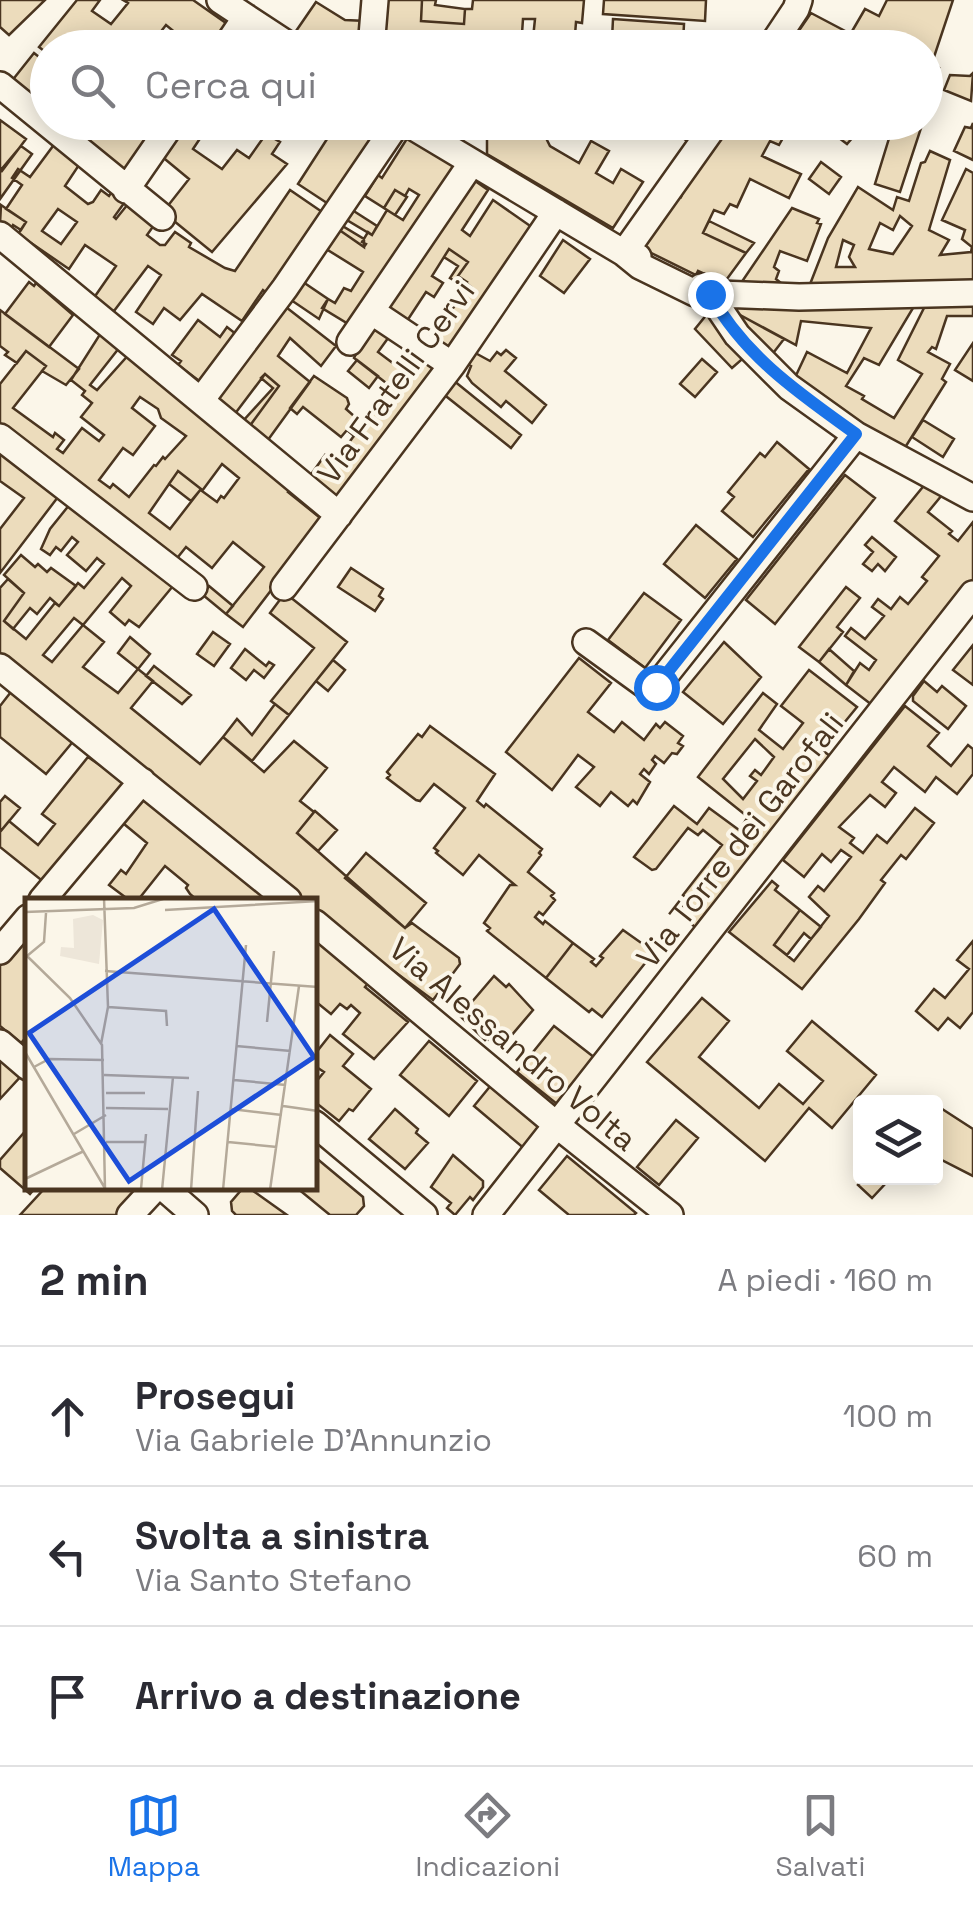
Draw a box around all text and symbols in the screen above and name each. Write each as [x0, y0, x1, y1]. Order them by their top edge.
search box [30, 30, 943, 140]
icon: search [65, 58, 120, 113]
text: Cerca qui [145, 61, 317, 109]
street label: Via Fratelli Cervi [309, 272, 483, 492]
route end [688, 272, 734, 318]
route start [634, 665, 680, 711]
street label: Via Torre dei Garofali [628, 704, 852, 976]
inset map [25, 898, 318, 1190]
street label: Via Alessandro Volta [381, 929, 645, 1159]
map controls [853, 1095, 943, 1185]
button: layers [853, 1095, 943, 1185]
text: 2 min [40, 1254, 149, 1307]
text: A piedi · 160 m [718, 1260, 933, 1300]
text: Prosegui [135, 1372, 295, 1420]
icon: ahead [40, 1389, 95, 1444]
text: 100 m [843, 1396, 933, 1436]
text: Via Gabriele D'Annunzio [135, 1420, 492, 1460]
text: Svolta a sinistra [135, 1512, 429, 1560]
icon: left [40, 1529, 95, 1584]
text: 60 m [857, 1536, 933, 1576]
text: Via Santo Stefano [135, 1560, 412, 1600]
icon: arrive [40, 1669, 95, 1724]
text: Arrivo a destinazione [135, 1672, 521, 1720]
tab: Mappa [108, 1788, 200, 1884]
tab: Indicazioni [416, 1788, 560, 1884]
tab: Salvati [776, 1788, 865, 1884]

